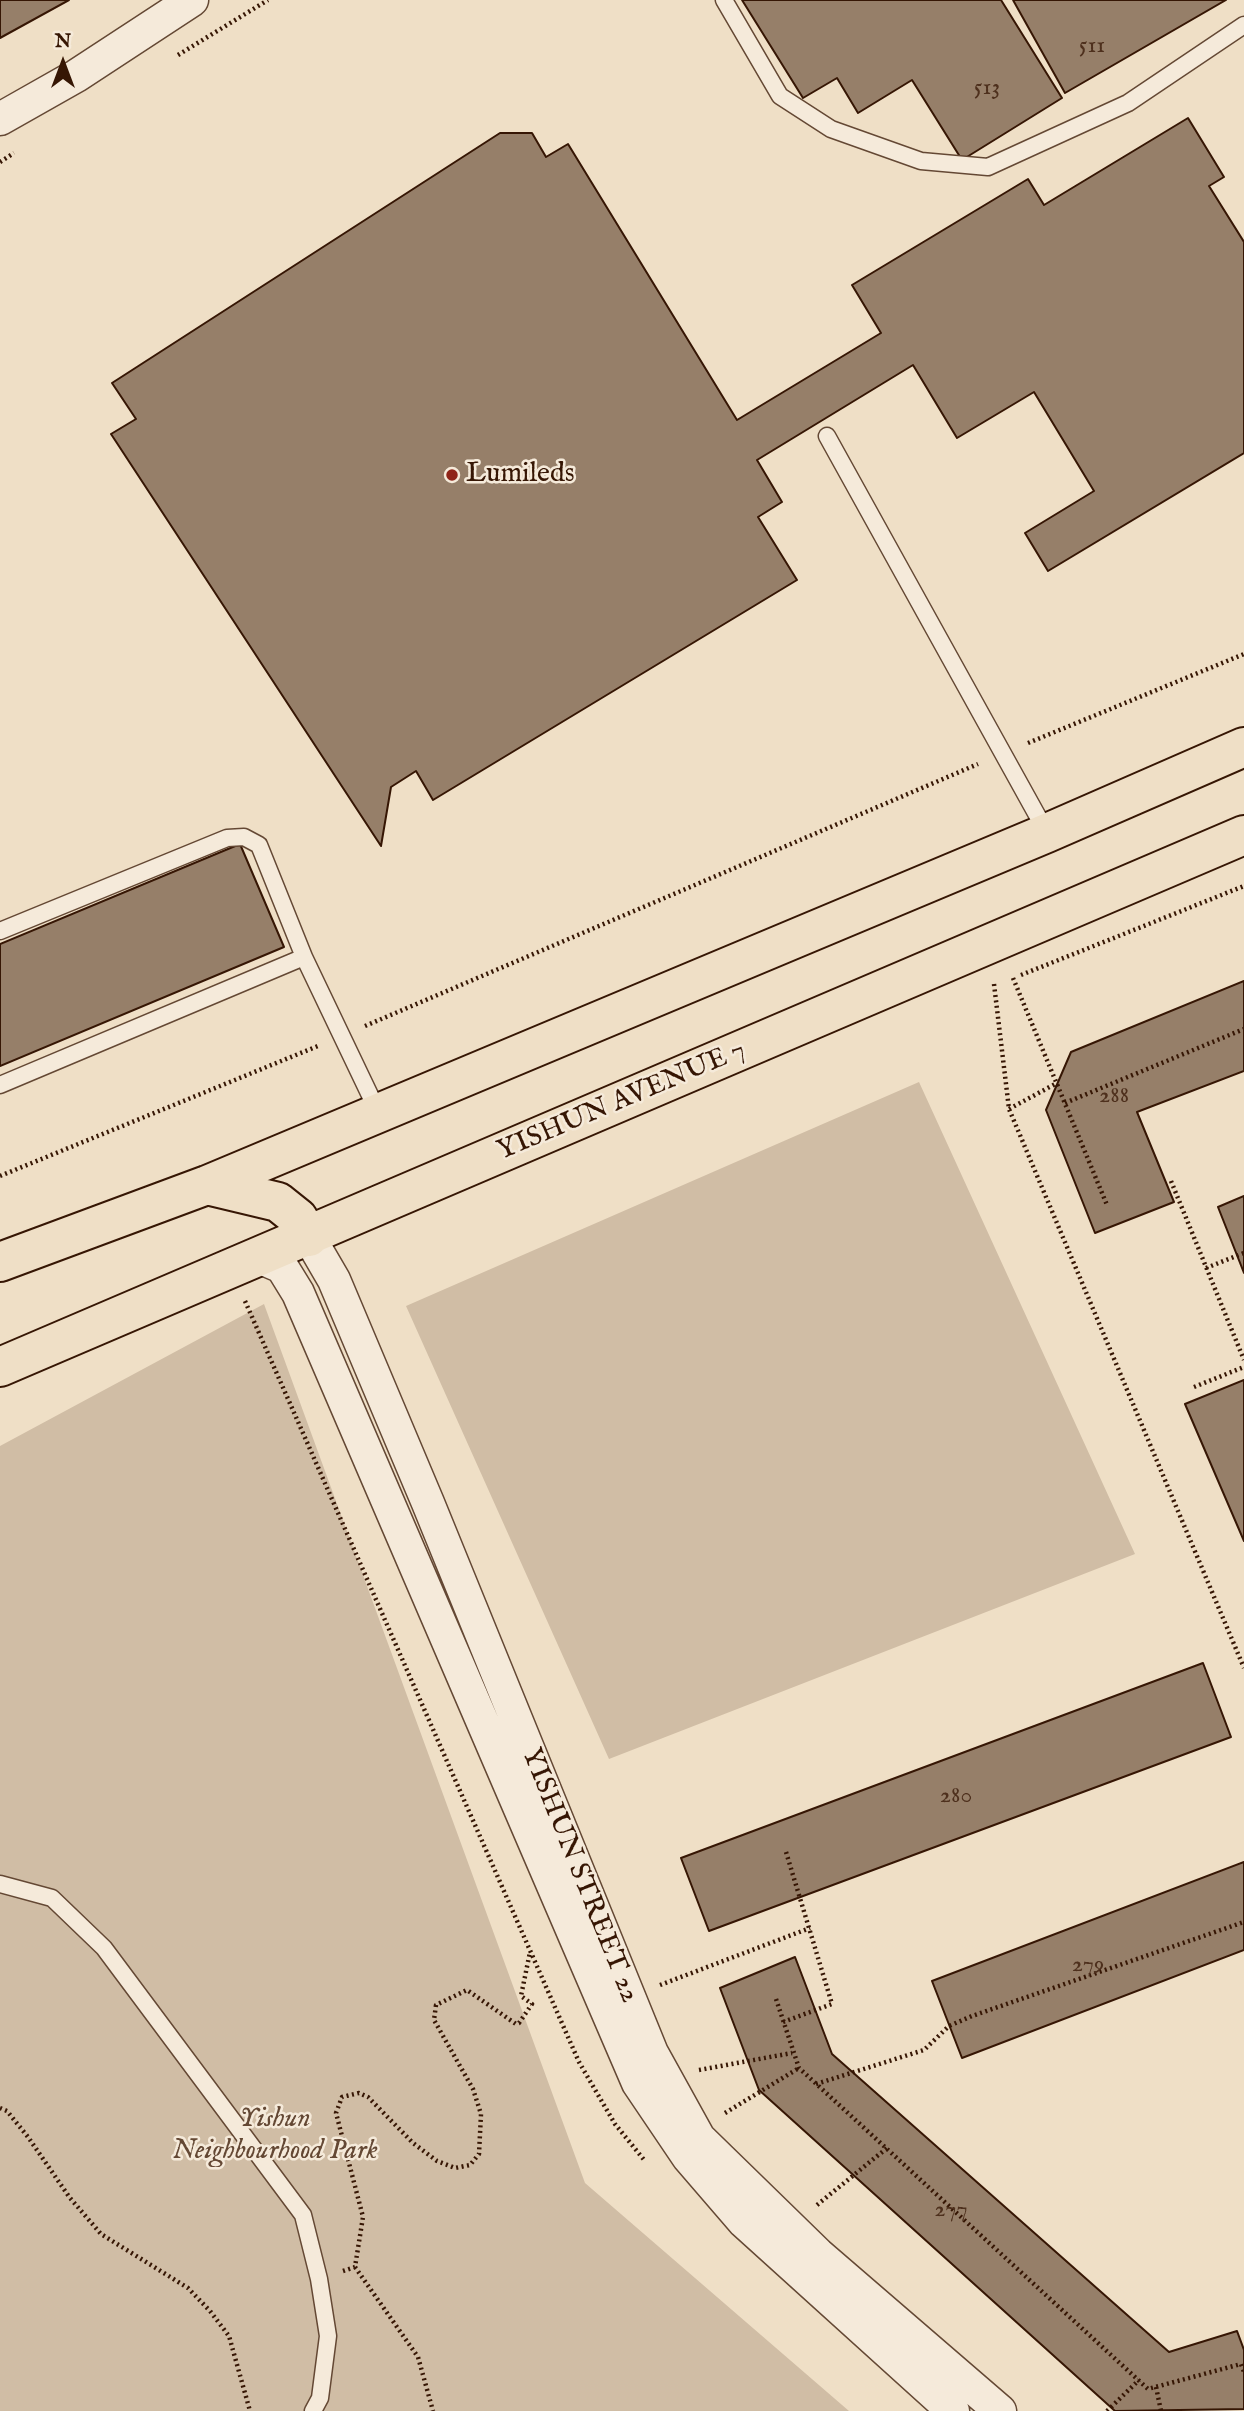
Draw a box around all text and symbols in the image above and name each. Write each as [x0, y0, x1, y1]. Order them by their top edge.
north arrow [28, 28, 98, 98]
text: N [55, 30, 71, 54]
house number: 511 [1079, 33, 1105, 61]
house number: 513 [974, 75, 1000, 103]
place label: Lumileds [466, 458, 575, 492]
marker: Lumileds [444, 467, 460, 483]
street label: YISHUN AVENUE 7 [493, 1035, 751, 1169]
house number: 288 [1099, 1083, 1129, 1111]
street label: YISHUN STREET 22 [513, 1744, 645, 2008]
house number: 280 [940, 1783, 972, 1811]
house number: 279 [1072, 1952, 1104, 1980]
park label: Yishun Neighbourhood Park [172, 2103, 378, 2169]
house number: 277 [934, 2197, 968, 2225]

